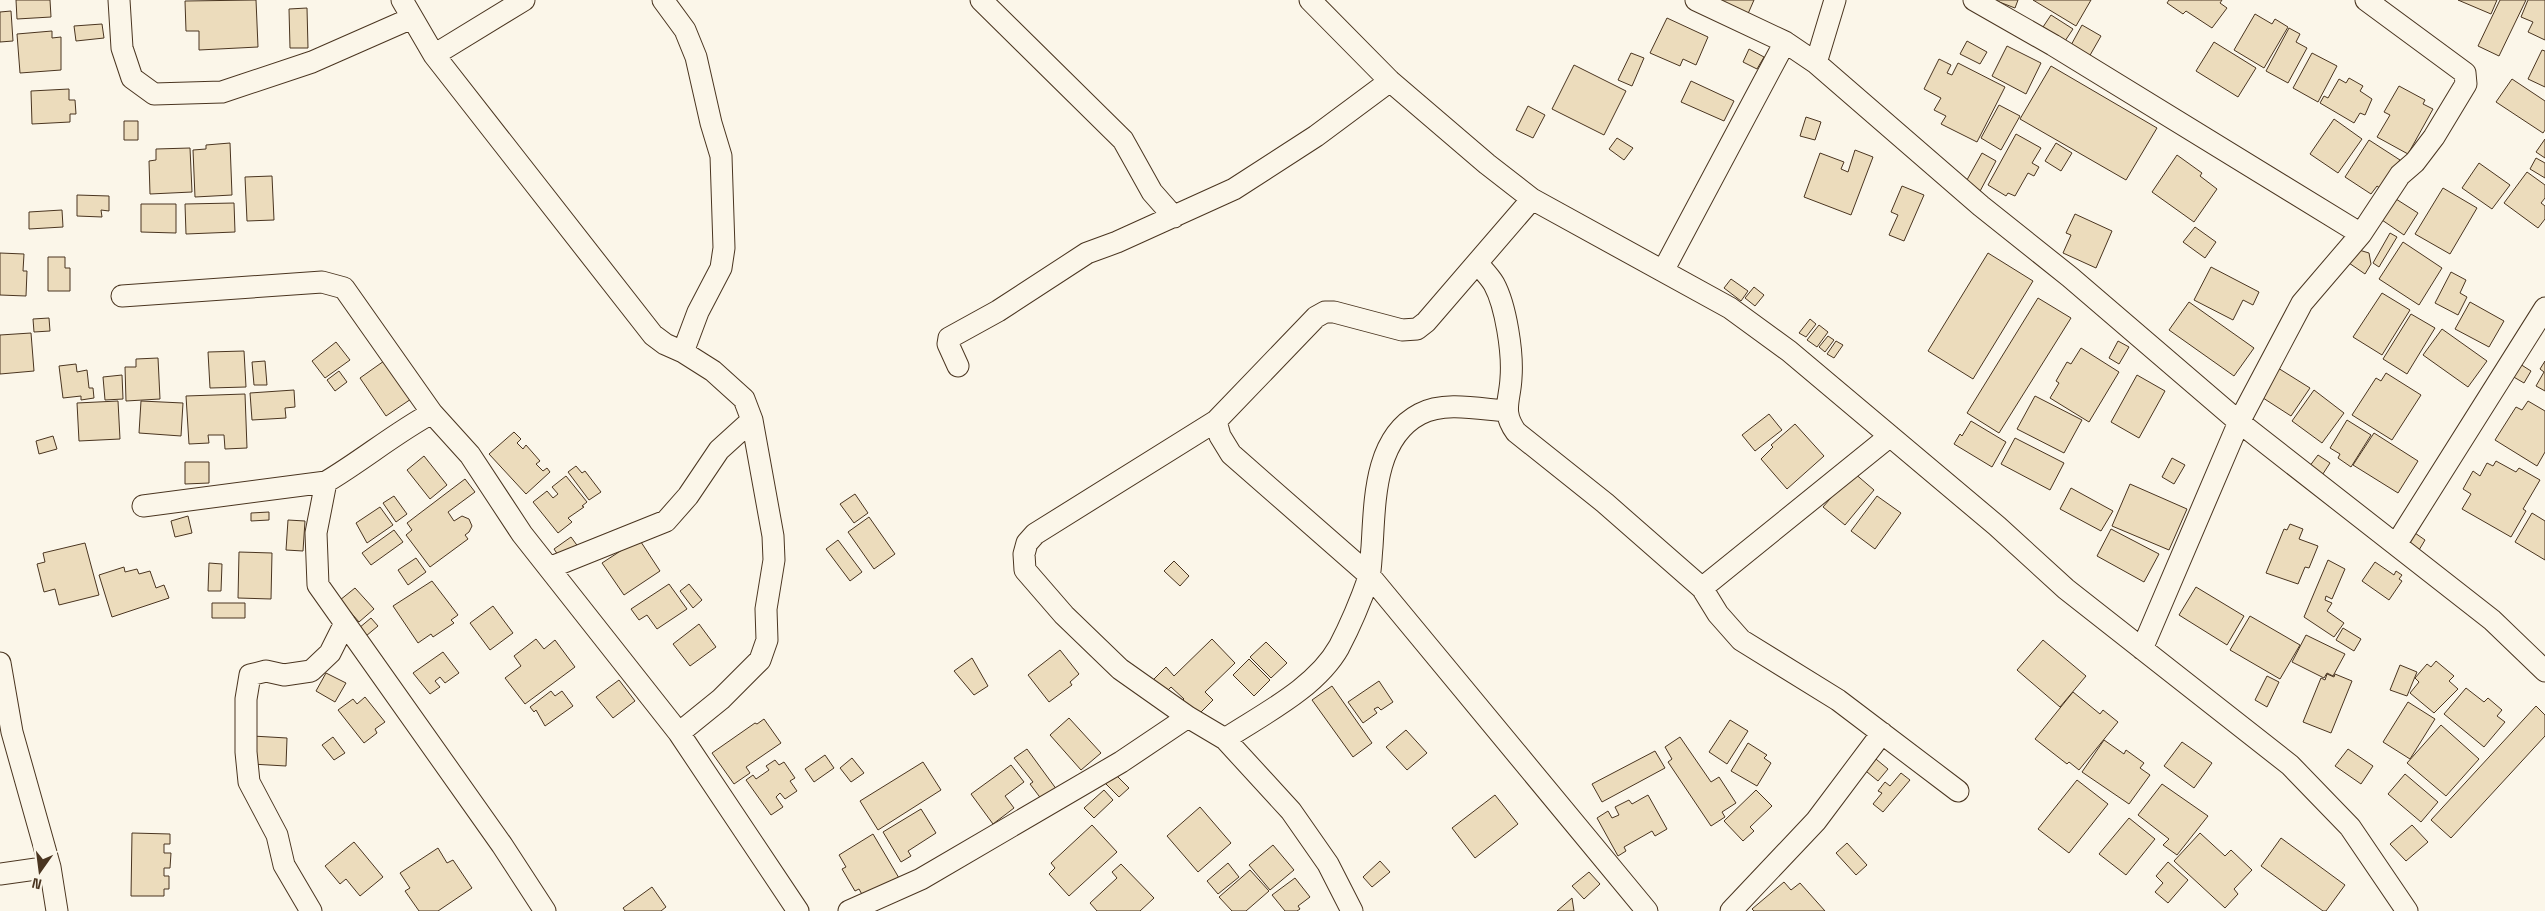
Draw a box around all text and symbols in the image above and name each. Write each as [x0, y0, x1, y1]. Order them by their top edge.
north arrow [15, 846, 65, 896]
text: N [30, 874, 44, 893]

